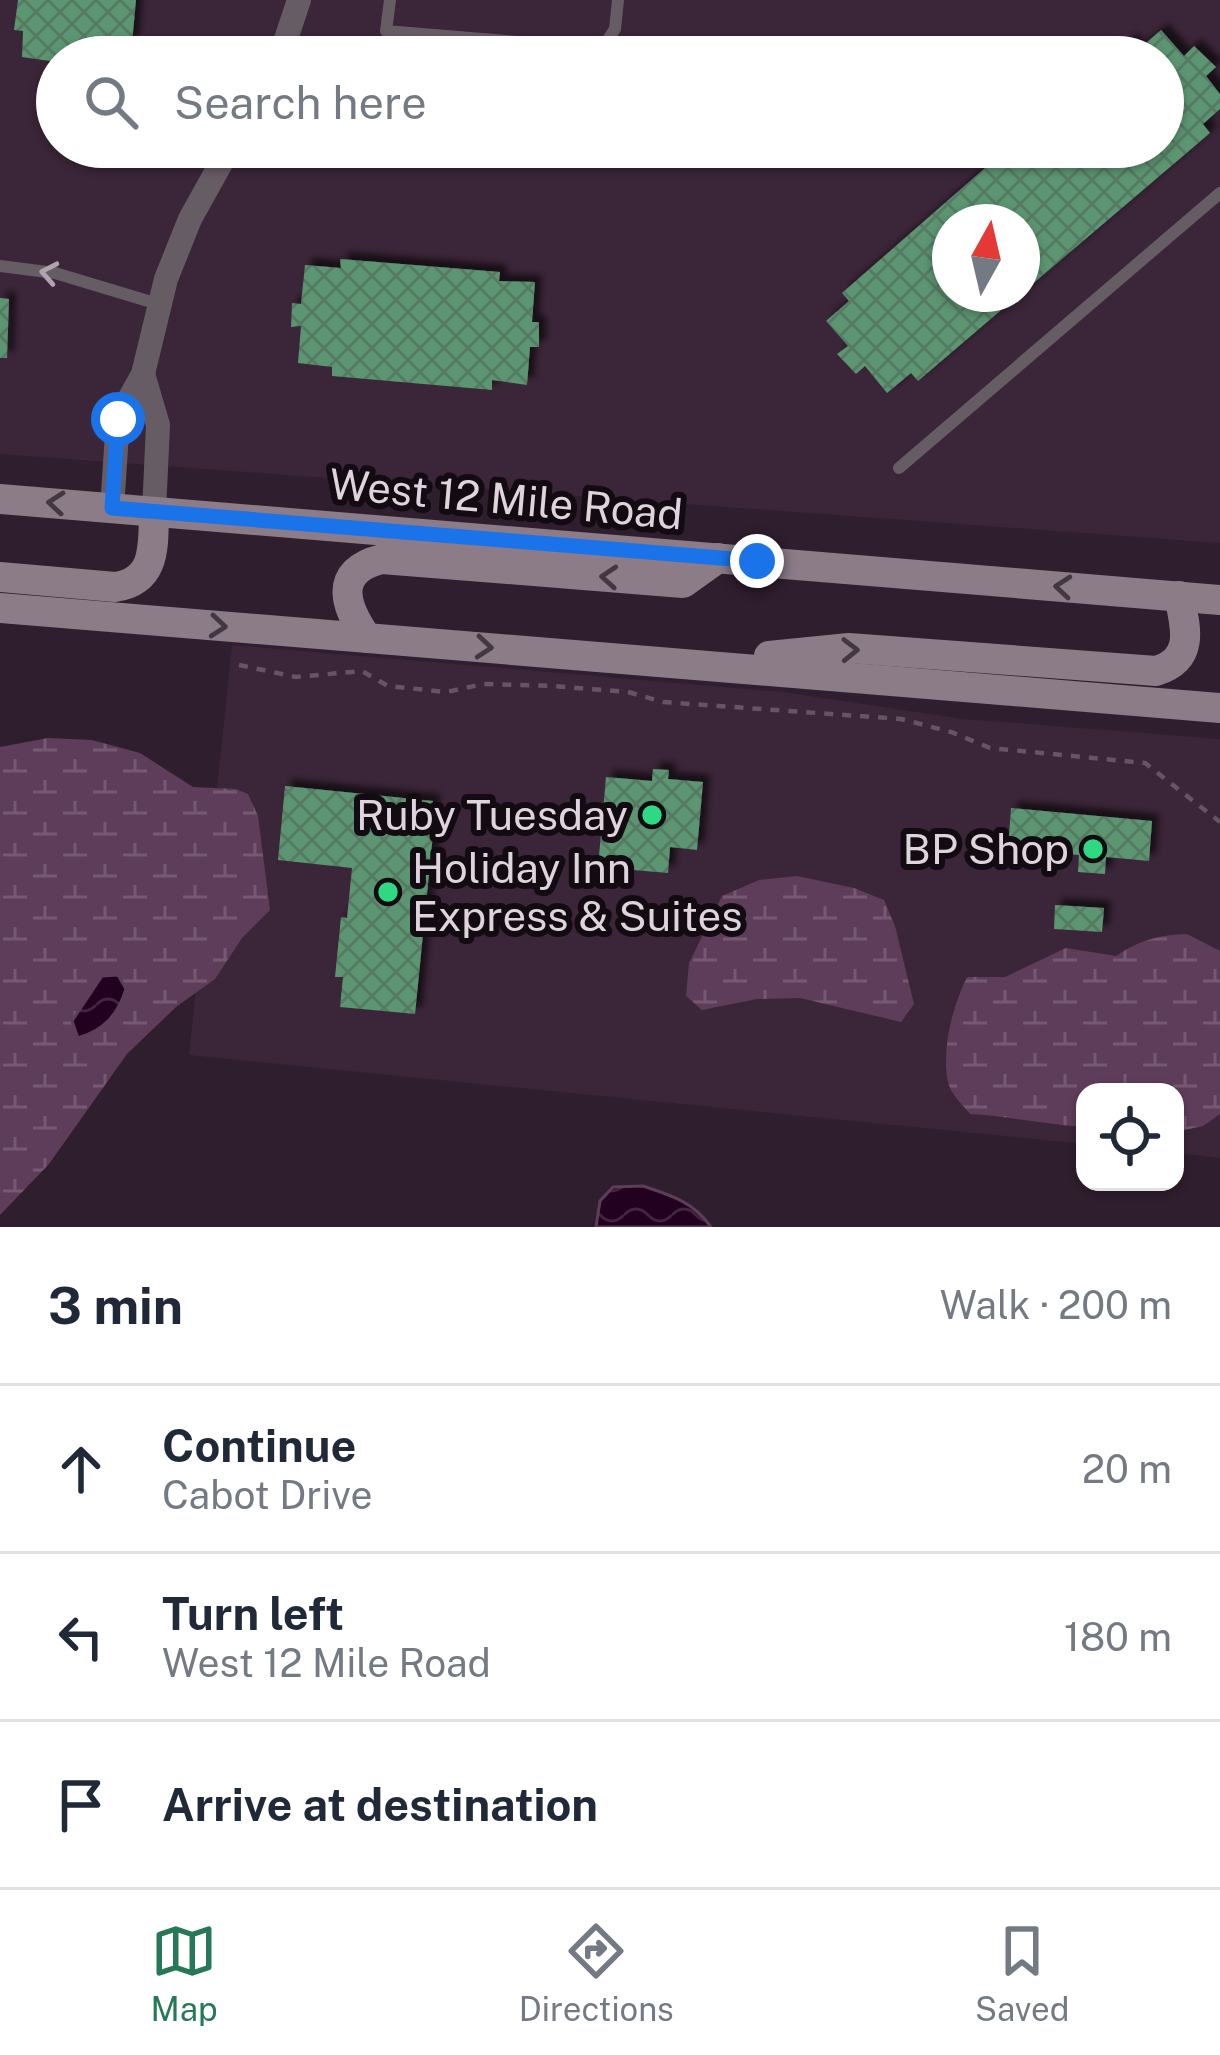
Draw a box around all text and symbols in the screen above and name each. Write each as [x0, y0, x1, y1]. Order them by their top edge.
search box [36, 36, 1184, 168]
icon: search [78, 69, 144, 135]
text: Search here [174, 76, 427, 129]
north arrow [932, 204, 1040, 312]
one-way arrow [39, 261, 59, 287]
route start [91, 392, 145, 446]
street label: West 12 Mile Road [327, 459, 685, 538]
one-way arrow [46, 491, 65, 517]
route end [730, 534, 784, 588]
one-way arrow [599, 565, 618, 590]
one-way arrow [1053, 574, 1072, 600]
one-way arrow [209, 612, 228, 638]
one-way arrow [475, 634, 494, 660]
one-way arrow [842, 637, 860, 663]
place label: Ruby Tuesday [356, 790, 628, 839]
marker: Ruby Tuesday [639, 802, 665, 828]
place label: BP Shop [902, 824, 1069, 873]
marker: BP Shop [1080, 836, 1106, 862]
place label: Holiday Inn Express & Suites [412, 843, 742, 940]
marker: Holiday Inn Express & Suites [375, 879, 401, 905]
map controls [1076, 1083, 1184, 1191]
button: locate [1076, 1083, 1184, 1191]
text: 3 min [48, 1276, 183, 1335]
text: Walk · 200 m [940, 1282, 1172, 1328]
text: Continue [162, 1419, 356, 1472]
icon: ahead [48, 1436, 114, 1502]
text: 20 m [1082, 1446, 1172, 1492]
text: Cabot Drive [162, 1472, 373, 1518]
text: Turn left [162, 1587, 344, 1640]
icon: left [48, 1604, 114, 1670]
text: 180 m [1064, 1614, 1172, 1660]
text: West 12 Mile Road [162, 1640, 491, 1686]
icon: arrive [48, 1772, 114, 1838]
text: Arrive at destination [162, 1778, 598, 1831]
tab: Map [151, 1918, 218, 2028]
tab: Directions [519, 1918, 674, 2028]
tab: Saved [975, 1918, 1069, 2028]

